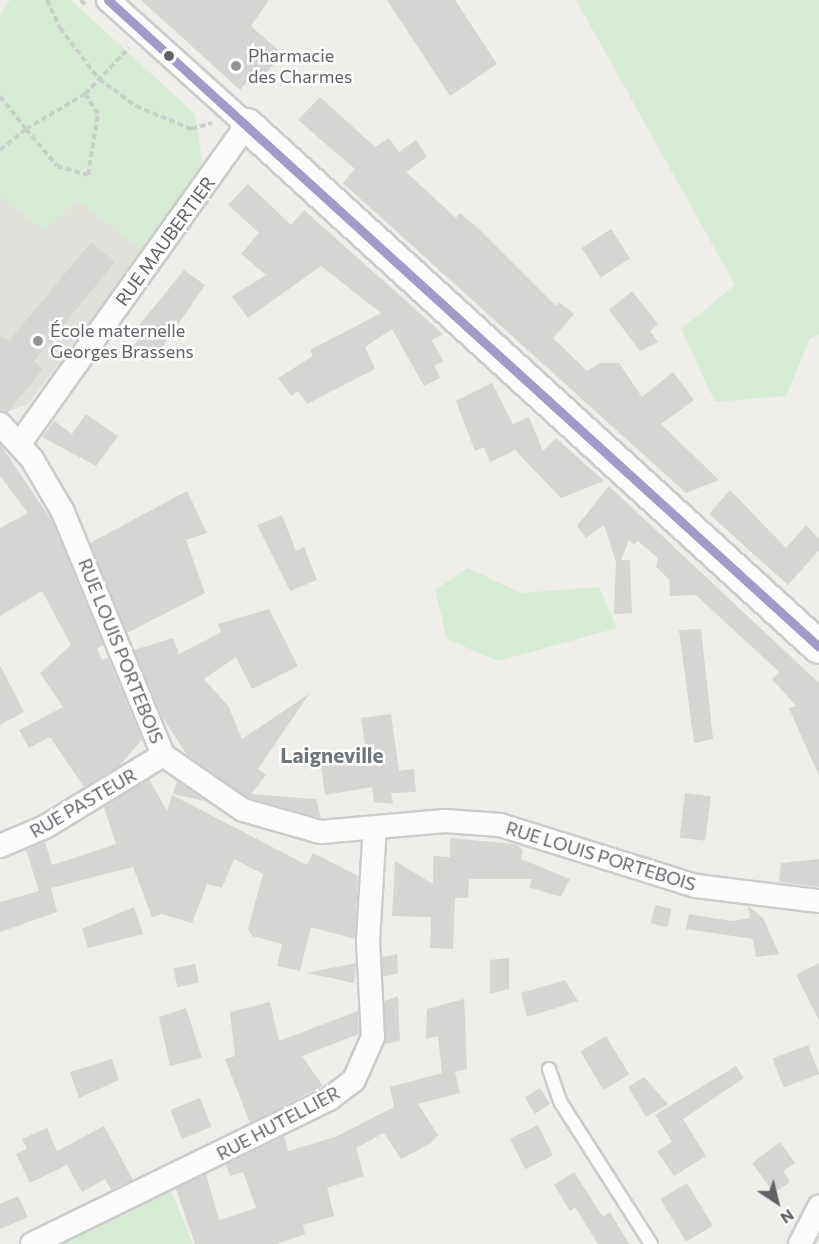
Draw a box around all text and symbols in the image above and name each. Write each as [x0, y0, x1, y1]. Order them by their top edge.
place label: Pharmacie des Charmes [248, 45, 352, 88]
unlabelled marker [163, 50, 175, 62]
marker: Pharmacie des Charmes [229, 59, 243, 73]
street label: RUE MAUBERTIER [111, 172, 219, 310]
place label: École maternelle Georges Brassens [50, 320, 194, 362]
marker: École maternelle Georges Brassens [31, 334, 45, 348]
street label: RUE LOUIS PORTEBOIS [74, 555, 168, 747]
district label: Laigneville [280, 742, 384, 768]
street label: RUE PASTEUR [26, 764, 140, 842]
street label: RUE LOUIS PORTEBOIS [503, 817, 699, 895]
street label: RUE HUTELLIER [213, 1081, 343, 1165]
north arrow [747, 1172, 807, 1232]
text: N [777, 1206, 798, 1228]

